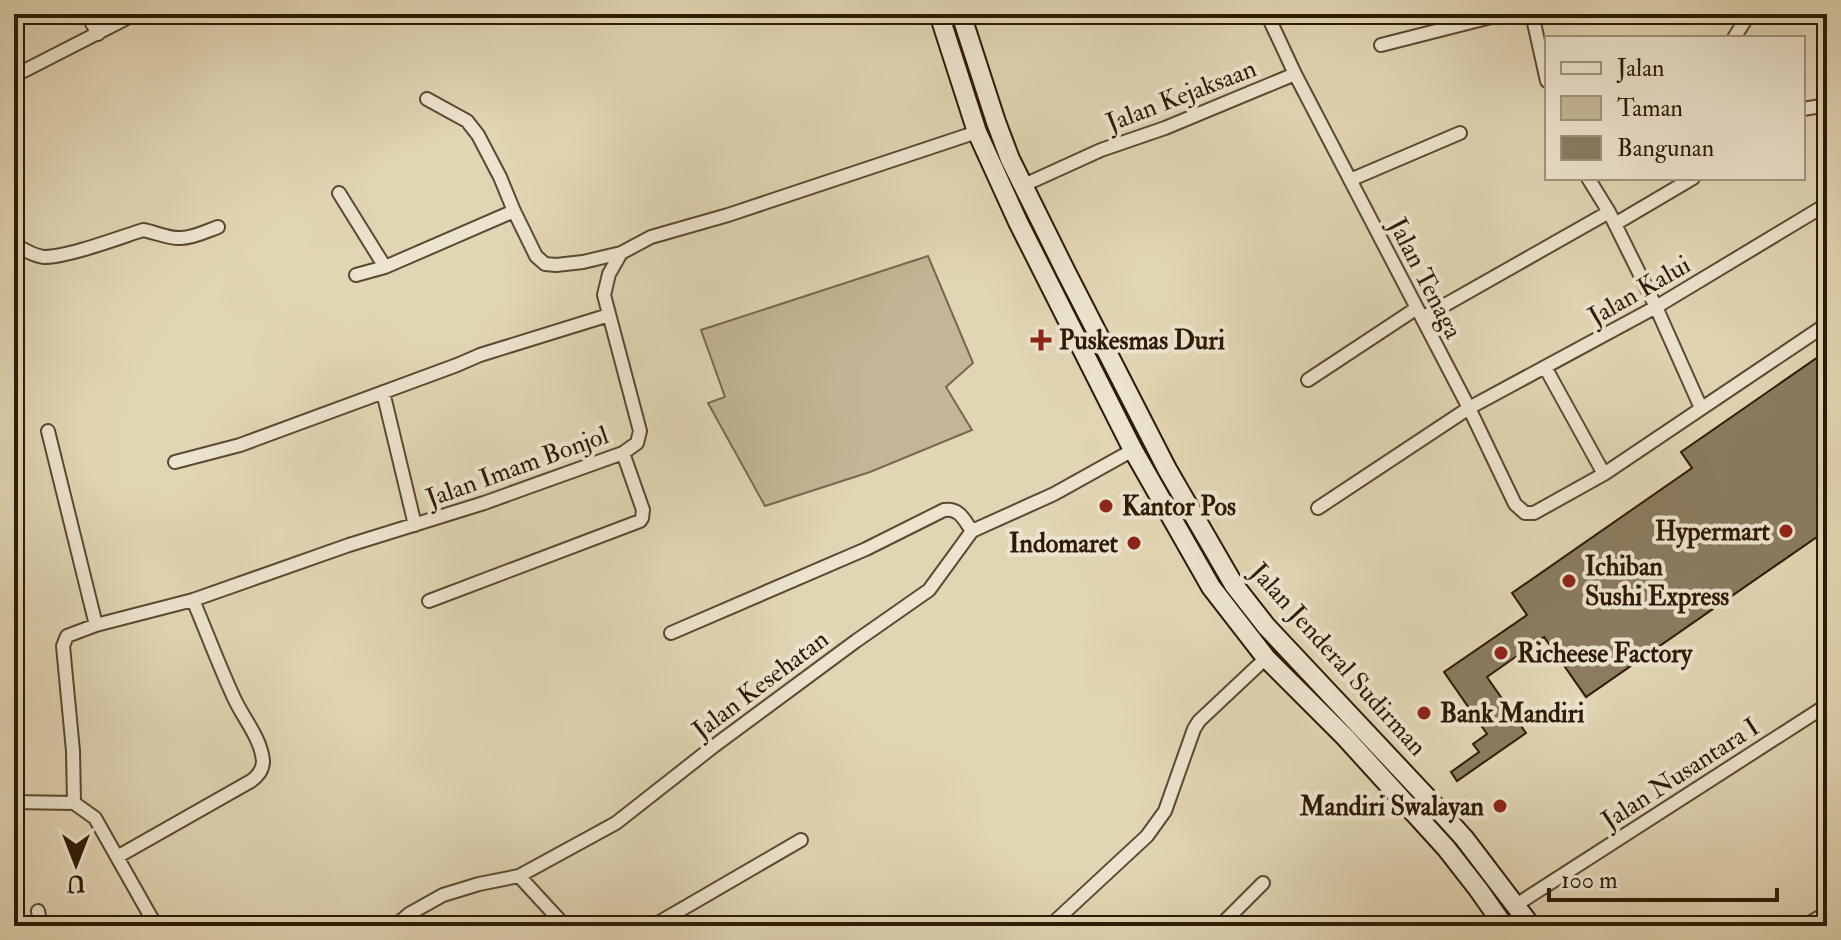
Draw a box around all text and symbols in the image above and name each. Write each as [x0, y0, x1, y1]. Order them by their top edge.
legend [1545, 36, 1805, 180]
street label: Jalan Kejaksaan [1101, 53, 1261, 140]
text: Jalan [1616, 53, 1664, 84]
text: Taman [1617, 93, 1683, 124]
text: Bangunan [1617, 133, 1714, 164]
street label: Jalan Tenaga [1381, 212, 1469, 345]
street label: Jalan Kalui [1582, 249, 1696, 333]
place label: Puskesmas Duri [1059, 325, 1225, 357]
marker: Puskesmas Duri [1030, 329, 1052, 351]
street label: Jalan Imam Bonjol [421, 419, 613, 515]
place label: Kantor Pos [1122, 491, 1236, 523]
marker: Kantor Pos [1097, 497, 1115, 515]
place label: Hypermart [1655, 516, 1771, 549]
marker: Hypermart [1777, 522, 1795, 540]
place label: Indomaret [1009, 528, 1119, 560]
marker: Indomaret [1125, 534, 1143, 552]
place label: Ichiban Sushi Express [1585, 551, 1729, 614]
street label: Jalan Jenderal Sudirman [1242, 556, 1433, 763]
marker: Ichiban Sushi Express [1560, 572, 1578, 590]
street label: Jalan Kesehatan [685, 623, 835, 747]
place label: Richeese Factory [1517, 638, 1694, 671]
marker: Richeese Factory [1492, 644, 1510, 662]
place label: Bank Mandiri [1440, 698, 1584, 730]
marker: Bank Mandiri [1415, 704, 1433, 722]
street label: Jalan Nusantara I [1595, 711, 1765, 837]
place label: Mandiri Swalayan [1299, 791, 1485, 824]
marker: Mandiri Swalayan [1491, 797, 1509, 815]
north arrow [36, 824, 116, 904]
scale bar [1549, 852, 1777, 902]
text: 100 m [1561, 865, 1618, 896]
text: U [66, 869, 85, 897]

